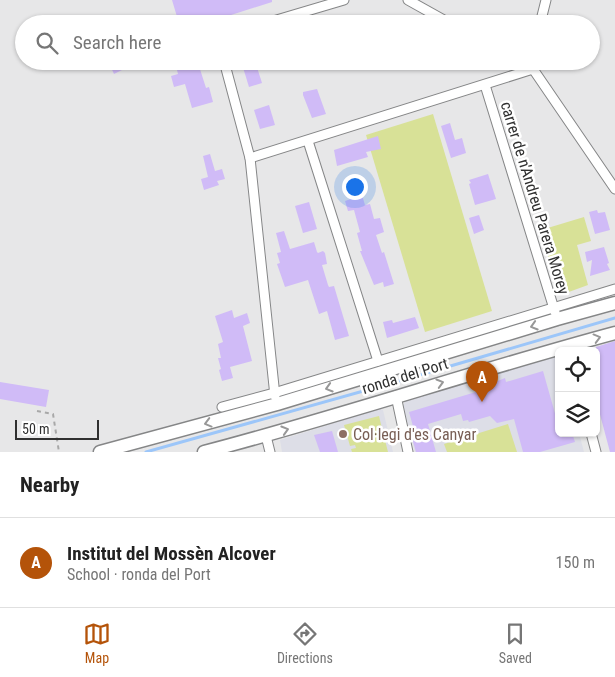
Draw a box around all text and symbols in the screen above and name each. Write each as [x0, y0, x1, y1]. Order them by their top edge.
search box [15, 15, 600, 70]
icon: search [33, 29, 61, 57]
text: Search here [73, 31, 161, 54]
street label: carrer de n'Andreu Parera Morey [497, 99, 574, 297]
your location [342, 174, 368, 200]
one-way arrow [531, 320, 539, 330]
one-way arrow [592, 333, 601, 344]
map controls [555, 347, 600, 437]
button: locate [555, 347, 600, 392]
street label: ronda del Port [359, 354, 451, 398]
pin: A [466, 361, 498, 402]
one-way arrow [436, 378, 444, 388]
one-way arrow [325, 383, 333, 393]
button: layers [555, 392, 600, 437]
scale bar [15, 417, 99, 440]
one-way arrow [203, 417, 212, 428]
text: 50 m [22, 421, 50, 437]
one-way arrow [280, 425, 289, 435]
place label: Col·legi d'es Canyar [353, 425, 477, 444]
marker: Col·legi d'es Canyar [337, 428, 349, 440]
text: Nearby [20, 473, 79, 497]
text: Institut del Mossèn Alcover [67, 542, 276, 565]
text: A [31, 553, 41, 572]
text: 150 m [556, 553, 595, 572]
text: School · ronda del Port [67, 565, 211, 584]
tab: Map [83, 620, 111, 666]
tab: Directions [277, 620, 333, 666]
tab: Saved [499, 620, 532, 666]

